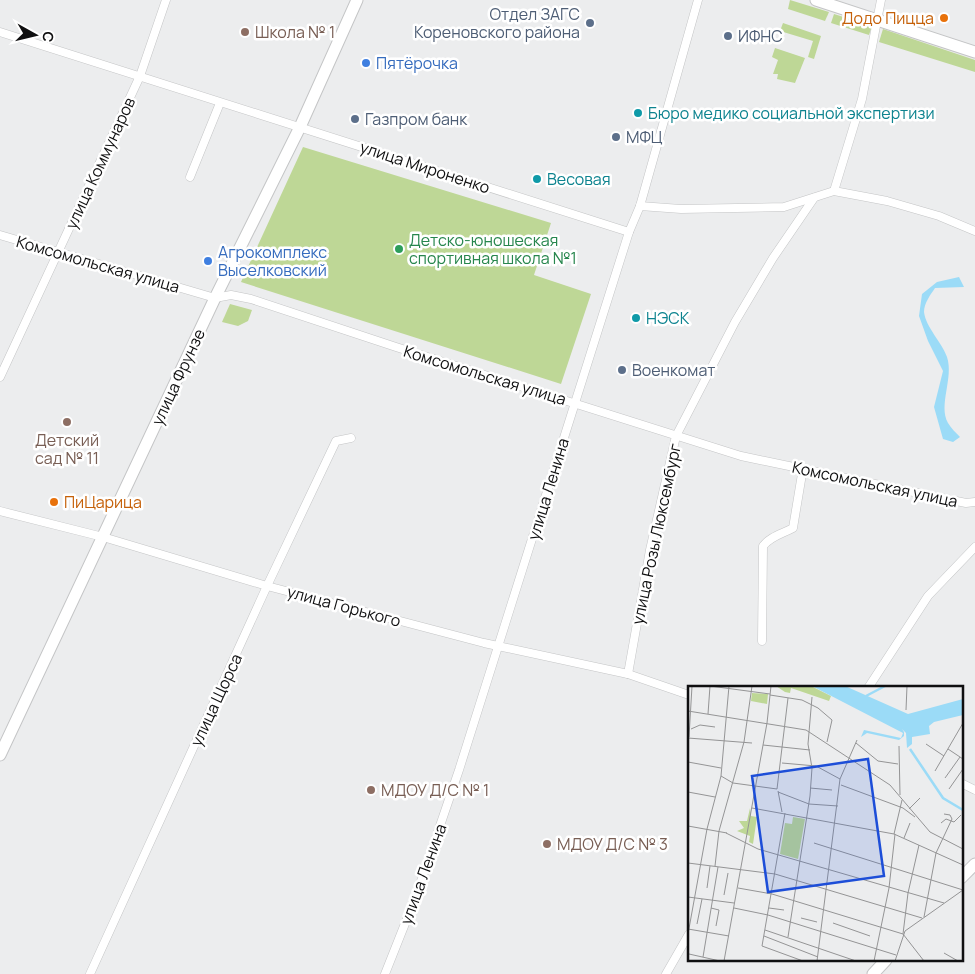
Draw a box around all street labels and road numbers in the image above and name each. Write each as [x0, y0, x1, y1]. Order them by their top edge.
street label: улица Коммунаров [60, 93, 140, 233]
street label: улица Мироненко [357, 136, 493, 198]
street label: Комсомольская улица [14, 230, 182, 298]
street label: улица Фрунзе [146, 325, 210, 429]
street label: Комсомольская улица [401, 340, 569, 410]
street label: улица Ленина [522, 435, 574, 543]
street label: улица Розы Люксембург [626, 441, 686, 626]
street label: Комсомольская улица [790, 456, 960, 512]
street label: улица Горького [285, 580, 403, 632]
street label: улица Щорса [185, 650, 247, 750]
street label: улица Ленина [395, 821, 451, 927]

